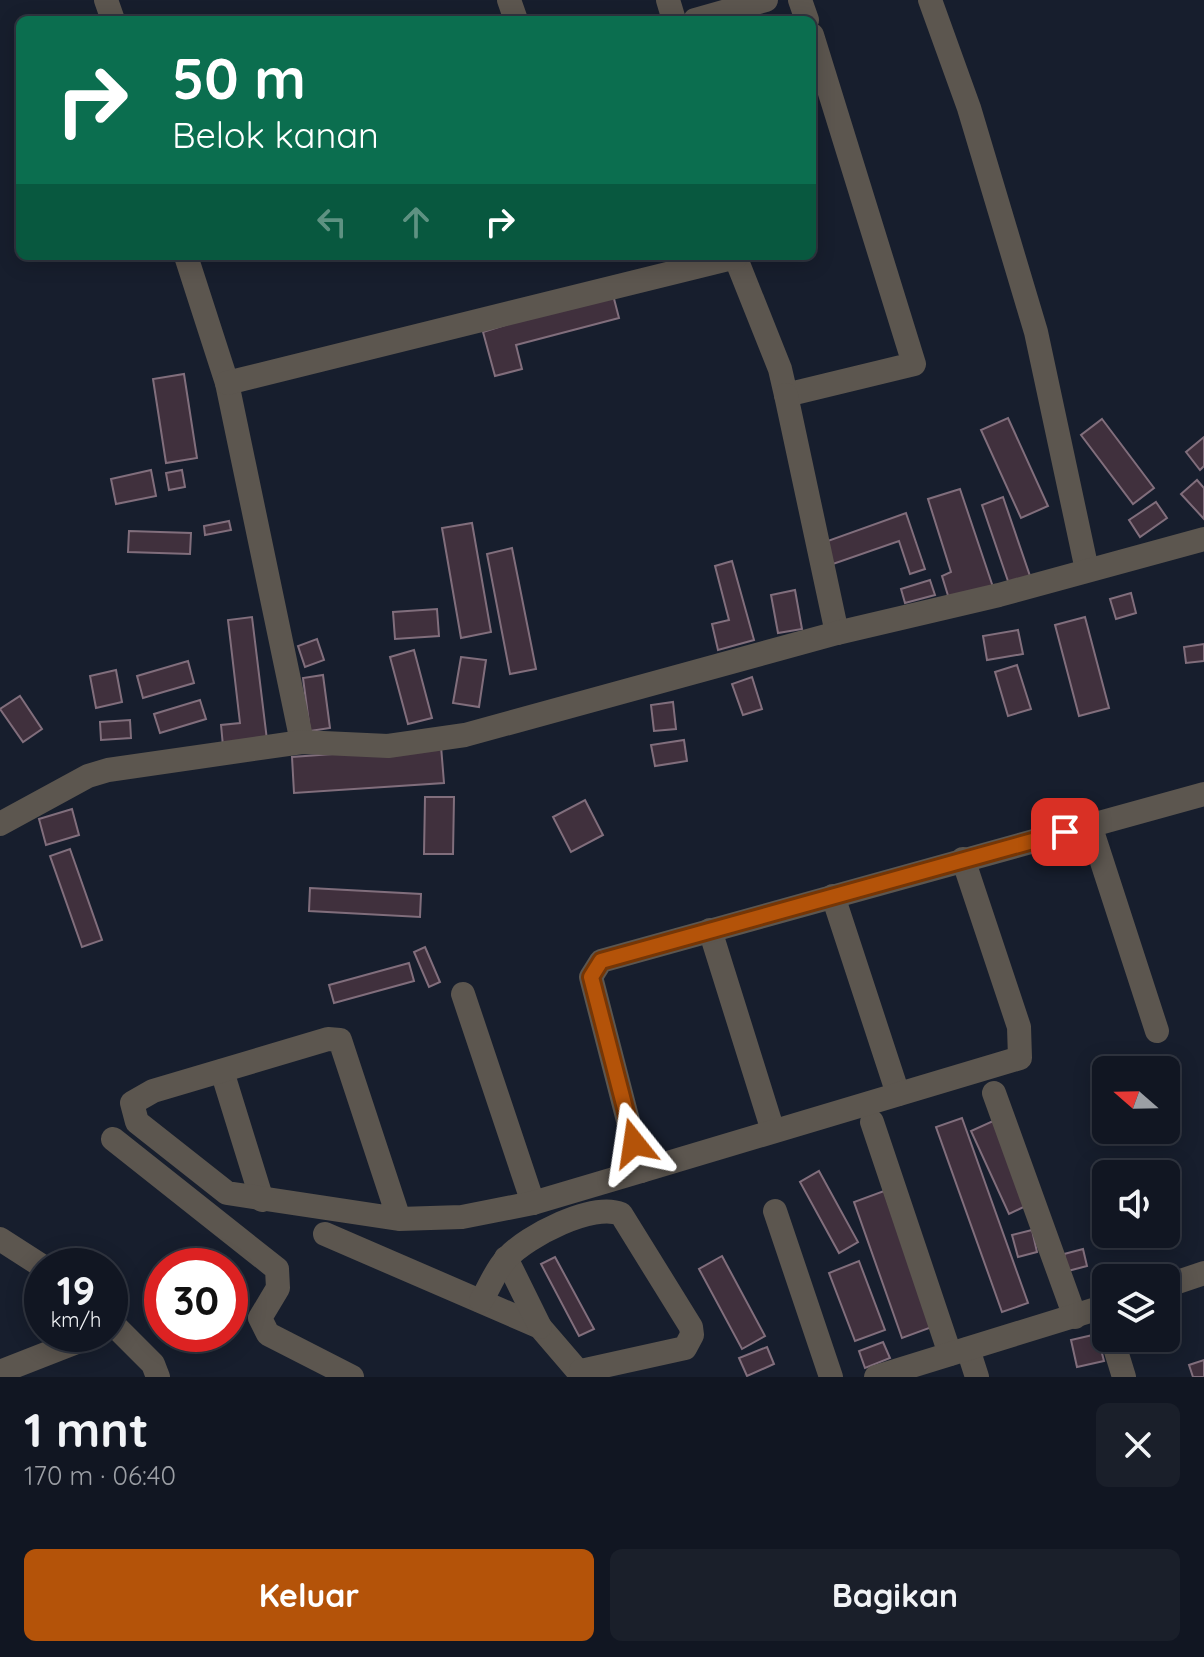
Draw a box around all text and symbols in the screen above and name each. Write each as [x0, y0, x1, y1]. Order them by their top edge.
text: 50 m [172, 43, 306, 113]
icon: right [40, 48, 144, 152]
text: Belok kanan [172, 112, 379, 157]
icon: left [310, 200, 354, 244]
icon: ahead [394, 200, 438, 244]
icon: right [478, 200, 522, 244]
pin [1031, 798, 1099, 866]
icon: arrive [1043, 810, 1087, 854]
north arrow [1092, 1056, 1180, 1144]
map controls [1092, 1056, 1180, 1352]
position arrow [592, 1101, 676, 1185]
button: sound [1092, 1160, 1180, 1248]
speed limit sign: 30 [144, 1248, 248, 1352]
button: layers [1092, 1264, 1180, 1352]
text: 19 [57, 1265, 95, 1315]
text: km/h [51, 1307, 101, 1332]
text: 1 mnt [24, 1399, 149, 1459]
button: close [1096, 1403, 1180, 1487]
text: 170 m · 06:40 [24, 1459, 176, 1492]
button: Keluar [24, 1549, 594, 1641]
button: Bagikan [610, 1549, 1180, 1641]

